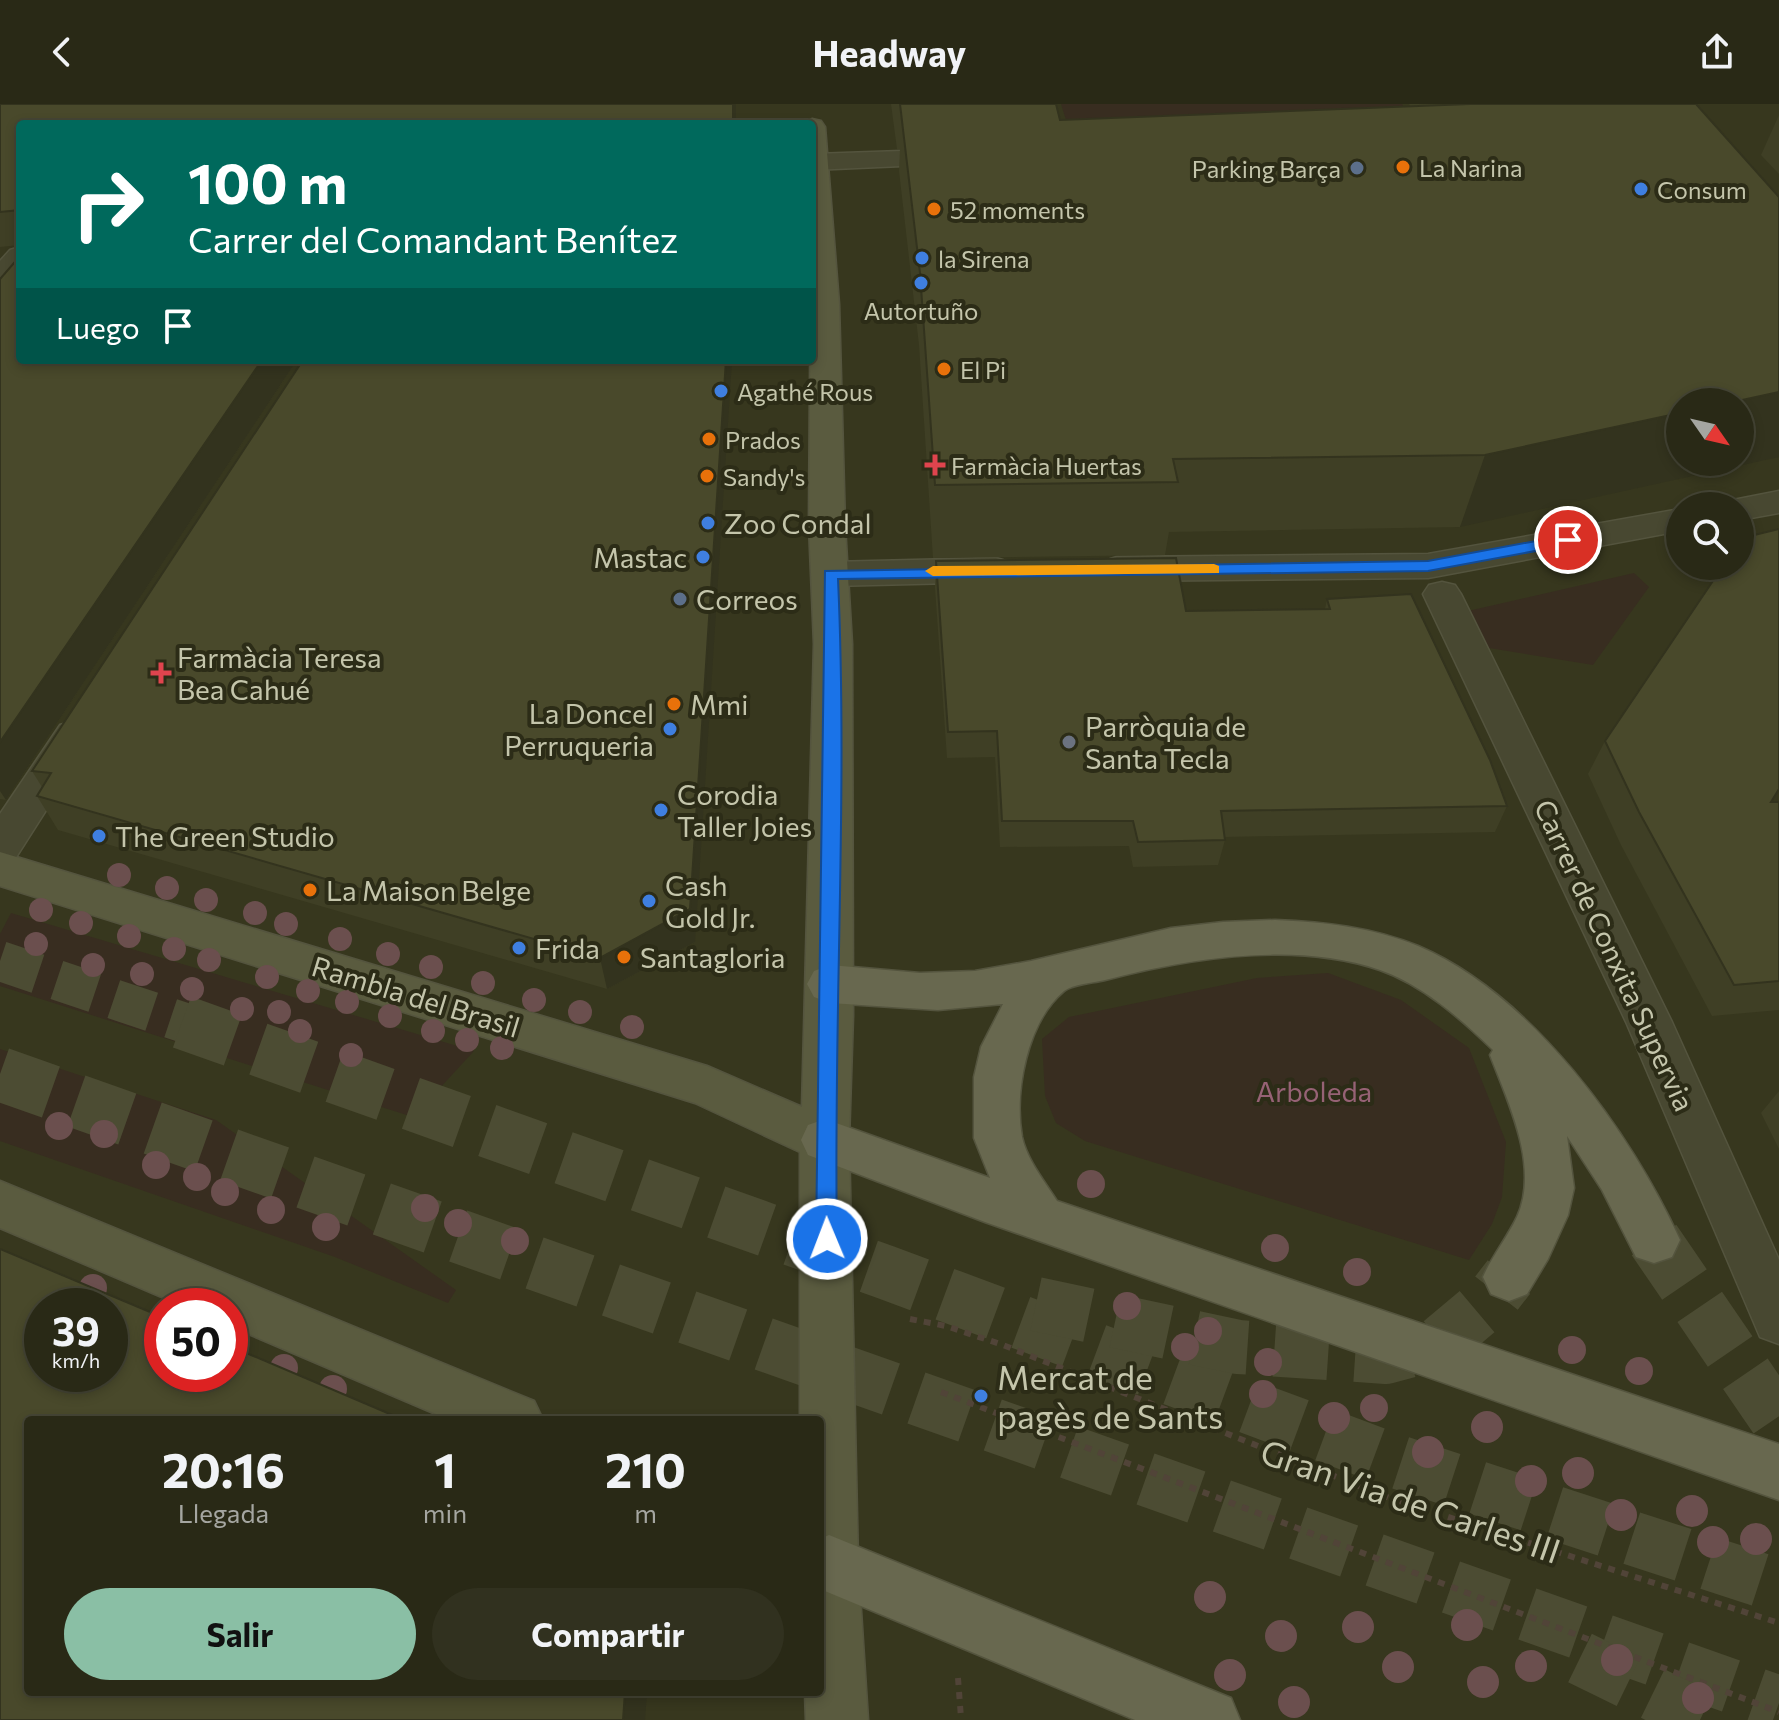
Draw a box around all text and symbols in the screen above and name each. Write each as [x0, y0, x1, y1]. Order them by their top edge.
icon: back [40, 30, 84, 74]
text: Headway [813, 30, 966, 74]
icon: share [1695, 30, 1739, 74]
text: 100 m [188, 147, 347, 216]
icon: right [56, 152, 160, 256]
place label: La Narina [1419, 153, 1523, 182]
place label: Parking Barça [1192, 154, 1341, 183]
marker: La Narina [1394, 158, 1412, 176]
marker: Parking Barça [1348, 159, 1366, 177]
place label: Consum [1657, 175, 1747, 204]
marker: Consum [1632, 180, 1650, 198]
place label: 52 moments [950, 195, 1085, 224]
marker: 52 moments [925, 200, 943, 218]
text: Carrer del Comandant Benítez [188, 216, 678, 260]
place label: la Sirena [938, 244, 1030, 273]
marker: la Sirena [913, 249, 931, 267]
marker: Autortuño [912, 274, 930, 292]
place label: Autortuño [864, 296, 978, 325]
icon: arrive [156, 304, 200, 348]
text: Luego [56, 308, 140, 345]
place label: El Pi [960, 355, 1006, 384]
marker: El Pi [935, 360, 953, 378]
place label: Agathé Rous [737, 377, 873, 406]
marker: Agathé Rous [712, 382, 730, 400]
north arrow [1666, 388, 1754, 476]
map controls [1666, 388, 1754, 580]
place label: Prados [725, 425, 801, 454]
marker: Prados [700, 430, 718, 448]
place label: Farmàcia Huertas [951, 451, 1142, 480]
marker: Farmàcia Huertas [926, 456, 944, 474]
place label: Sandy's [723, 462, 805, 491]
marker: Sandy's [698, 467, 716, 485]
button: search [1666, 492, 1754, 580]
place label: Zoo Condal [724, 506, 872, 540]
pin [1534, 506, 1602, 574]
marker: Zoo Condal [699, 514, 717, 532]
icon: arrive [1546, 518, 1590, 562]
place label: Mastac [593, 540, 687, 574]
marker: Mastac [694, 548, 712, 566]
place label: Correos [696, 582, 798, 616]
marker: Correos [671, 590, 689, 608]
place label: Farmàcia Teresa Bea Cahué [177, 640, 382, 706]
marker: Farmàcia Teresa Bea Cahué [152, 664, 170, 682]
place label: Mmi [690, 687, 748, 721]
marker: Mmi [665, 695, 683, 713]
place label: La Doncel Perruqueria [504, 696, 654, 762]
place label: Parròquia de Santa Tecla [1085, 709, 1246, 775]
marker: La Doncel Perruqueria [661, 720, 679, 738]
marker: Parròquia de Santa Tecla [1060, 733, 1078, 751]
place label: Corodia Taller Joies [677, 777, 812, 843]
street label: Carrer de Conxita Supervia [1528, 794, 1702, 1116]
marker: Corodia Taller Joies [652, 801, 670, 819]
place label: The Green Studio [115, 819, 335, 853]
marker: The Green Studio [90, 827, 108, 845]
place label: Cash Gold Jr. [665, 868, 755, 934]
place label: La Maison Belge [326, 873, 531, 907]
marker: La Maison Belge [301, 881, 319, 899]
marker: Cash Gold Jr. [640, 892, 658, 910]
place label: Frida [535, 931, 600, 965]
marker: Frida [510, 939, 528, 957]
place label: Santagloria [640, 940, 785, 974]
street label: Rambla del Brasil [308, 948, 524, 1044]
marker: Santagloria [615, 948, 633, 966]
park label: Arboleda [1256, 1074, 1372, 1108]
position arrow [785, 1197, 869, 1281]
speed limit sign: 50 [144, 1288, 248, 1392]
text: 39 [52, 1305, 100, 1354]
text: km/h [52, 1348, 100, 1372]
place label: Mercat de pagès de Sants [997, 1355, 1224, 1436]
marker: Mercat de pagès de Sants [972, 1387, 990, 1405]
street label: Gran Via de Carles III [1256, 1429, 1566, 1571]
text: 20:16 [162, 1439, 285, 1498]
text: 1 [434, 1439, 456, 1498]
text: 210 [605, 1439, 686, 1498]
text: Llegada [178, 1497, 269, 1528]
text: min [423, 1497, 467, 1528]
text: m [634, 1497, 657, 1528]
button: Salir [64, 1588, 416, 1680]
button: Compartir [432, 1588, 784, 1680]

